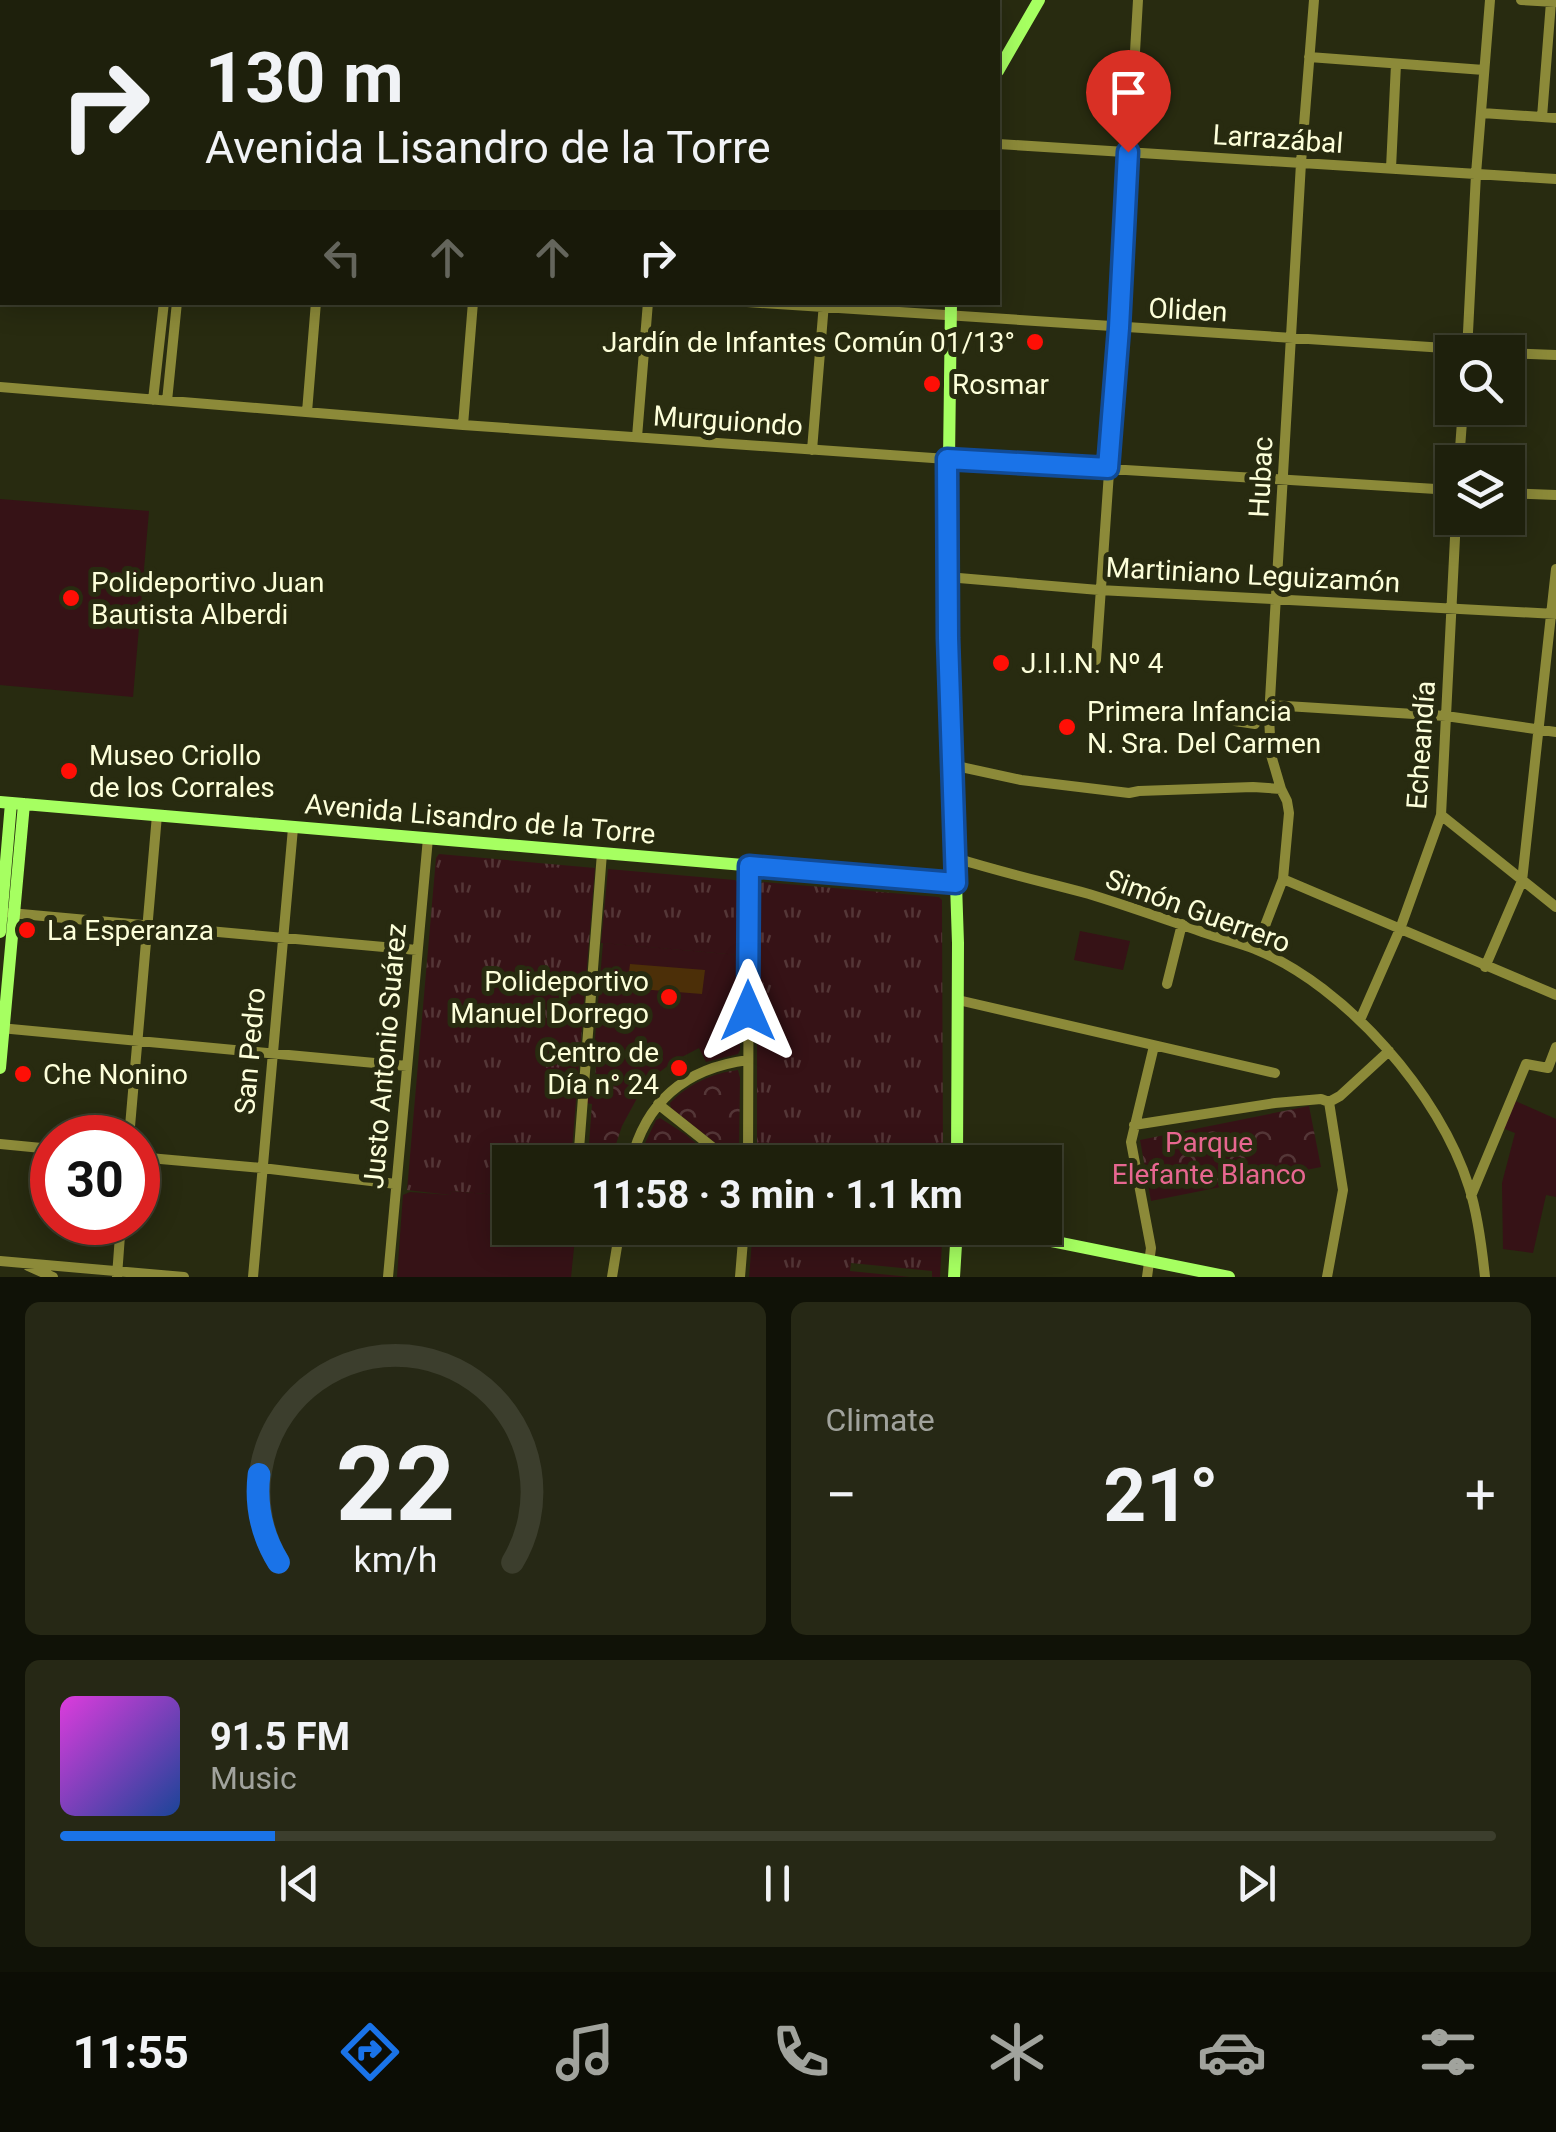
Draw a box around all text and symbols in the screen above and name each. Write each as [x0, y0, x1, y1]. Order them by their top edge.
text: 130 m [205, 37, 404, 119]
icon: right [40, 40, 170, 170]
pin [1086, 50, 1171, 153]
icon: arrive [1101, 65, 1156, 120]
street label: Larrazábal [1212, 118, 1344, 160]
text: Avenida Lisandro de la Torre [205, 121, 771, 174]
icon: left [315, 230, 370, 285]
icon: ahead [420, 230, 475, 285]
icon: ahead [525, 230, 580, 285]
icon: right [630, 230, 685, 285]
street label: Oliden [1148, 291, 1228, 329]
place label: Jardín de Infantes Común 01/13° [602, 326, 1015, 359]
marker: Jardín de Infantes Común 01/13° [1024, 331, 1046, 353]
map controls [1435, 335, 1525, 535]
button: search [1435, 335, 1525, 425]
place label: Rosmar [952, 368, 1049, 401]
marker: Rosmar [921, 373, 943, 395]
street label: Murguiondo [652, 399, 804, 443]
street label: Hubac [1242, 436, 1280, 518]
button: layers [1435, 445, 1525, 535]
street label: Martiniano Leguizamón [1105, 551, 1401, 599]
place label: Polideportivo Juan Bautista Alberdi [91, 566, 324, 631]
marker: Polideportivo Juan Bautista Alberdi [60, 587, 82, 609]
place label: J.I.I.N. Nº 4 [1021, 647, 1164, 680]
marker: J.I.I.N. Nº 4 [990, 652, 1012, 674]
street label: Echeandía [1400, 679, 1442, 811]
place label: Primera Infancia N. Sra. Del Carmen [1087, 695, 1321, 760]
marker: Primera Infancia N. Sra. Del Carmen [1056, 716, 1078, 738]
place label: Museo Criollo de los Corrales [89, 739, 275, 804]
marker: Museo Criollo de los Corrales [58, 760, 80, 782]
street label: Avenida Lisandro de la Torre [303, 787, 657, 851]
street label: Simón Guerrero [1101, 862, 1295, 960]
place label: La Esperanza [47, 914, 214, 947]
marker: La Esperanza [16, 919, 38, 941]
street label: Justo Antonio Suárez [357, 922, 413, 1190]
position arrow [696, 959, 800, 1063]
place label: Polideportivo Manuel Dorrego [450, 965, 649, 1030]
street label: San Pedro [228, 986, 272, 1116]
marker: Polideportivo Manuel Dorrego [658, 986, 680, 1008]
place label: Centro de Día n° 24 [539, 1036, 659, 1101]
marker: Centro de Día n° 24 [668, 1057, 690, 1079]
place label: Che Nonino [43, 1058, 188, 1091]
marker: Che Nonino [12, 1063, 34, 1085]
speed limit sign: 30 [30, 1115, 160, 1245]
park label: Parque Elefante Blanco [1112, 1126, 1306, 1191]
text: 11:58 · 3 min · 1.1 km [591, 1173, 963, 1217]
text: Climate [826, 1401, 935, 1439]
text: 22 [336, 1424, 455, 1545]
text: 21° [1103, 1451, 1219, 1539]
text: − [826, 1463, 857, 1527]
text: + [1465, 1463, 1496, 1527]
text: km/h [353, 1539, 437, 1581]
text: 91.5 FM [210, 1715, 350, 1759]
text: Music [210, 1759, 297, 1797]
icon: previous [272, 1856, 327, 1911]
icon: pause [750, 1856, 805, 1911]
icon: next [1229, 1856, 1284, 1911]
icon: directions [335, 2017, 405, 2087]
icon: music [550, 2017, 620, 2087]
icon: phone [766, 2017, 836, 2087]
icon: climate [982, 2017, 1052, 2087]
icon: car [1197, 2017, 1267, 2087]
icon: filters [1413, 2017, 1483, 2087]
text: 11:55 [73, 2026, 189, 2079]

